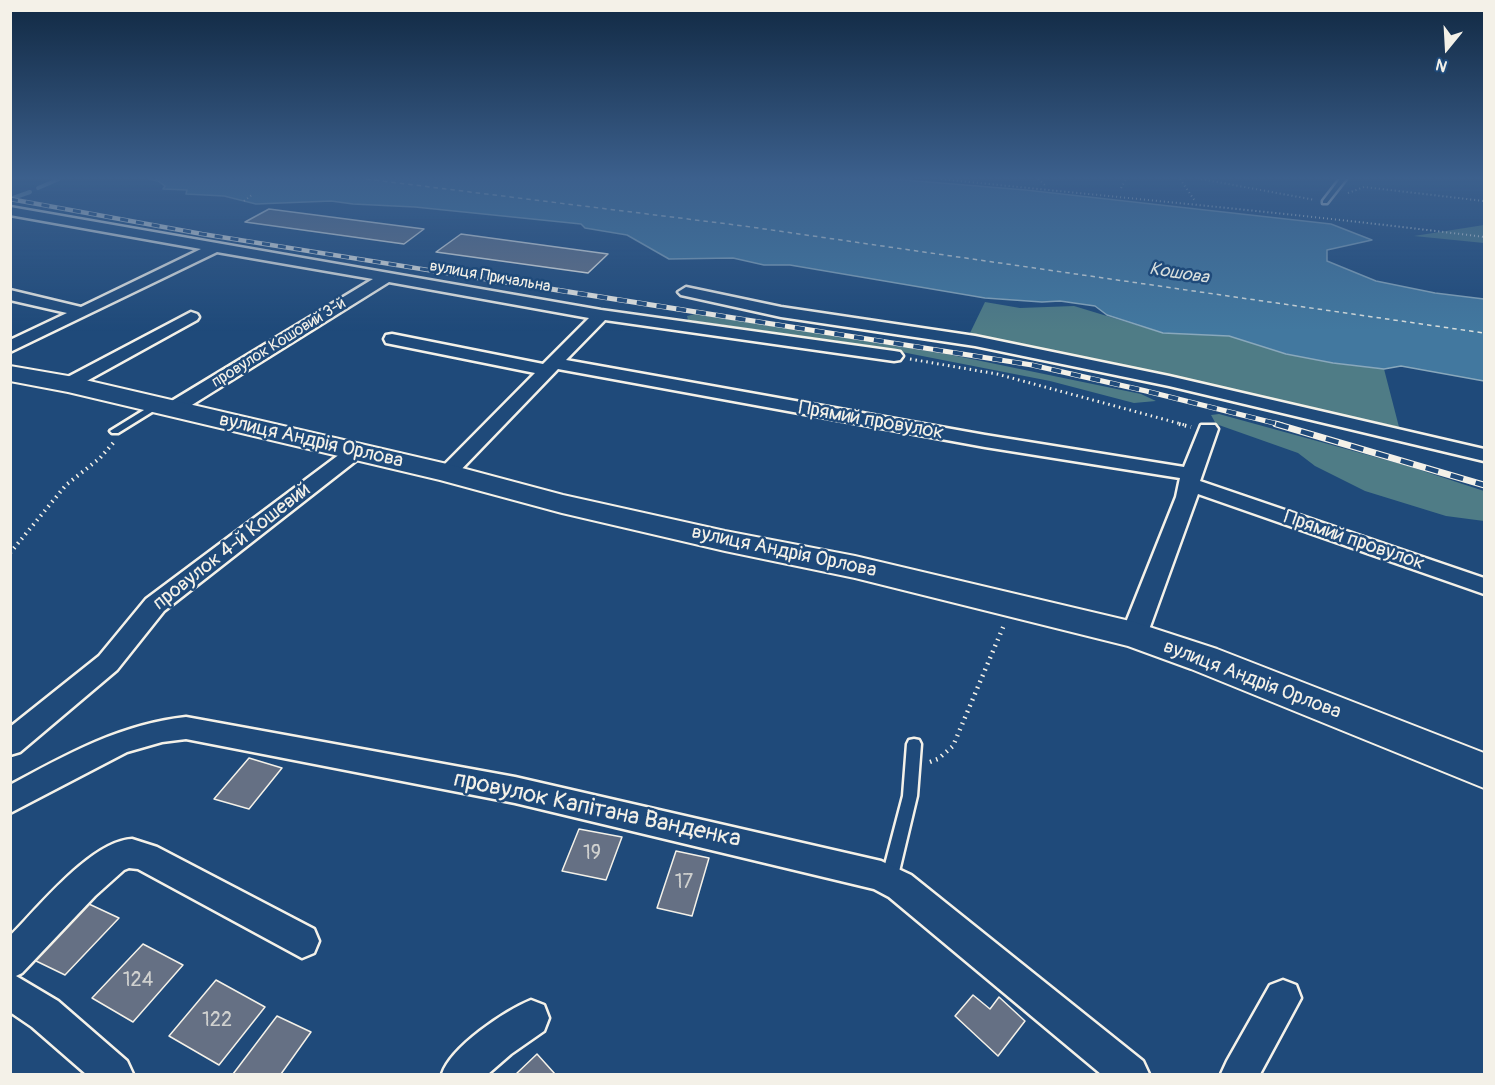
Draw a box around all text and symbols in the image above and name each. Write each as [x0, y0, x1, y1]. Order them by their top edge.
north arrow [1417, 18, 1477, 78]
text: N [1433, 54, 1450, 76]
street label: вулиця Причальна [428, 257, 552, 297]
water label: Кошова [1148, 259, 1210, 289]
street label: провулок Кошовий 3-й [208, 294, 350, 392]
street label: Прямий провулок [796, 396, 946, 446]
street label: вулиця Андрія Орлова [217, 408, 405, 474]
street label: провулок 4-й Кошевий [148, 478, 316, 616]
street label: Прямий провулок [1281, 506, 1427, 576]
street label: вулиця Андрія Орлова [689, 521, 879, 583]
street label: вулиця Андрія Орлова [1160, 635, 1344, 725]
street label: провулок Капітана Ванденка [451, 765, 743, 855]
house number: 19 [583, 842, 601, 866]
house number: 17 [675, 871, 693, 895]
house number: 124 [123, 969, 153, 993]
house number: 122 [202, 1009, 232, 1033]

